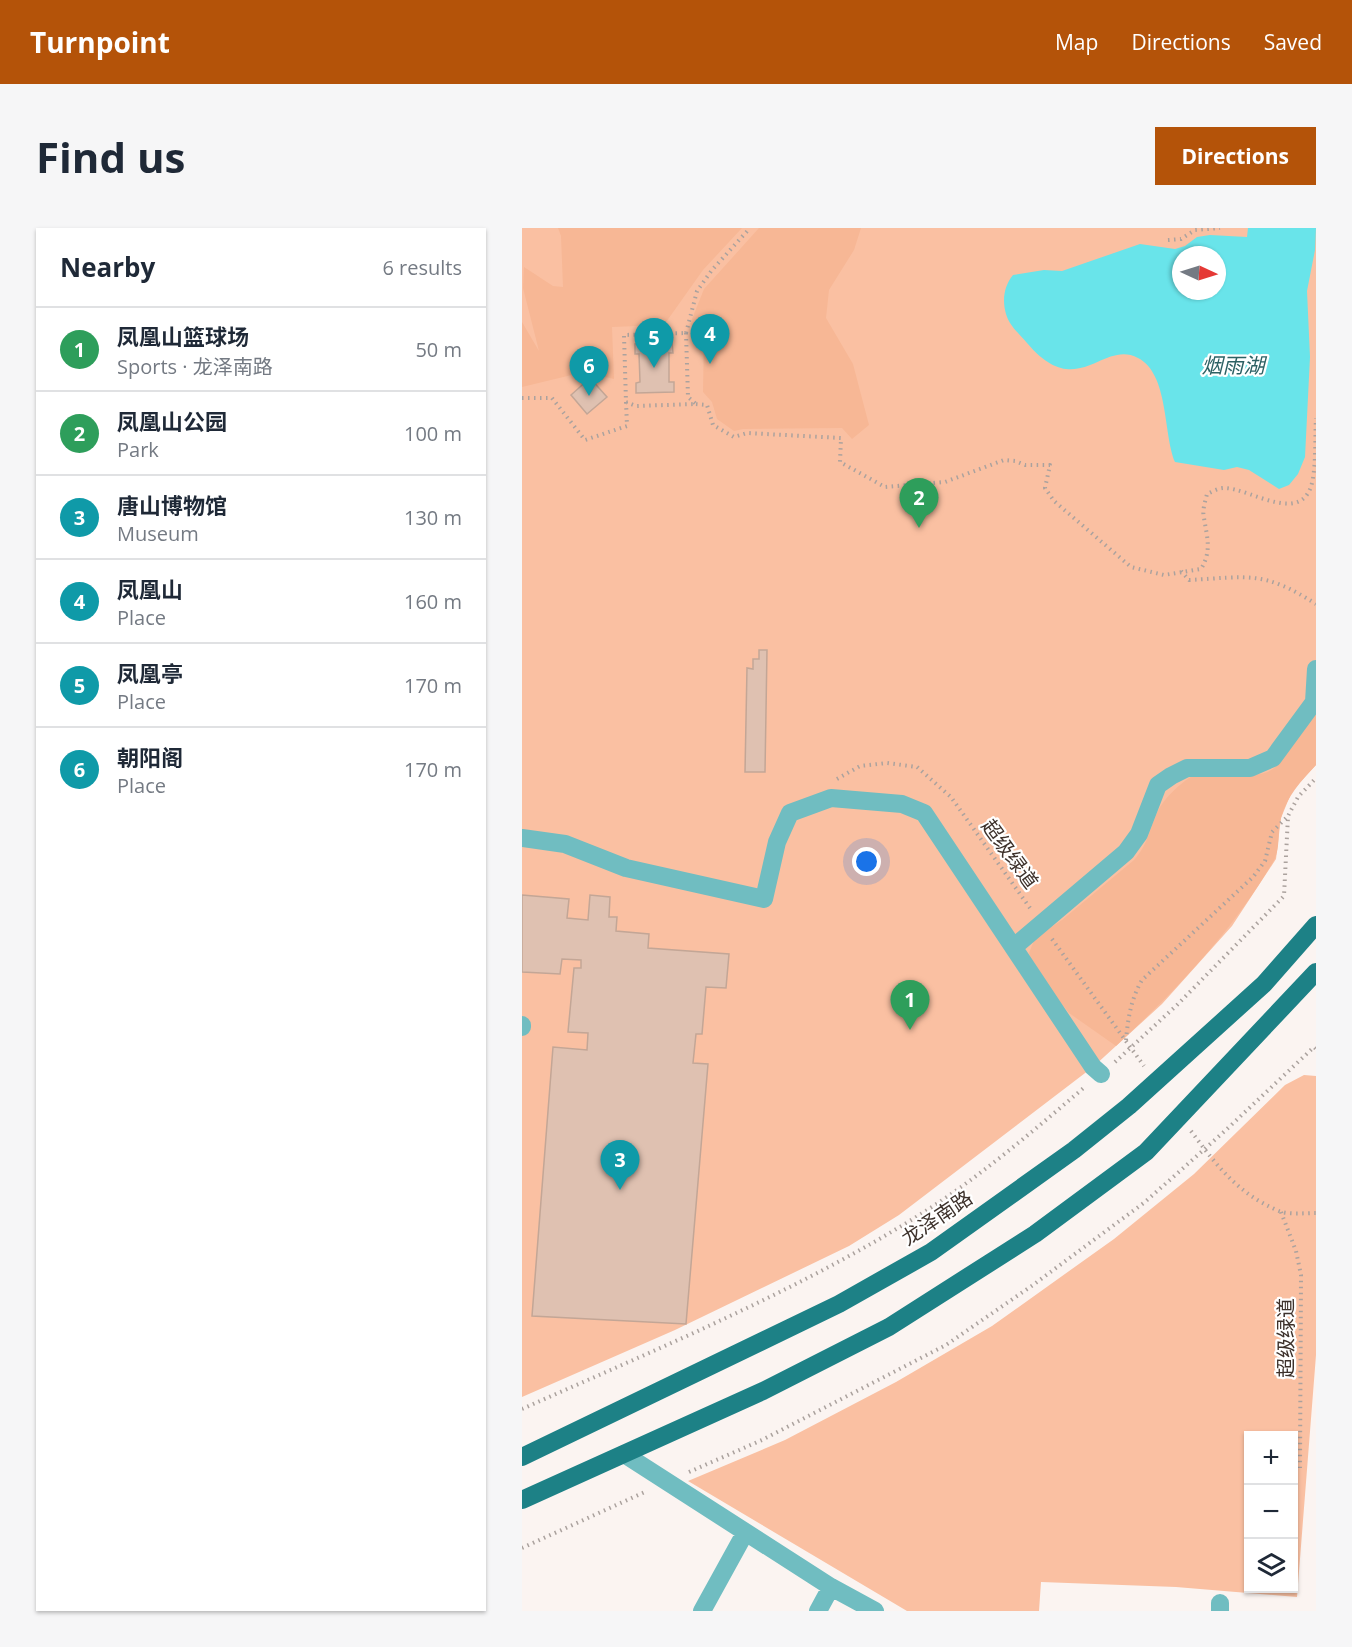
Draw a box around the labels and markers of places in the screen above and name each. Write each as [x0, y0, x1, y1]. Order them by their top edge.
pin: 4 [690, 314, 729, 364]
pin: 5 [634, 318, 674, 368]
pin: 6 [570, 346, 608, 396]
pin: 2 [900, 478, 938, 528]
pin: 1 [890, 980, 930, 1030]
pin: 3 [600, 1140, 640, 1190]

